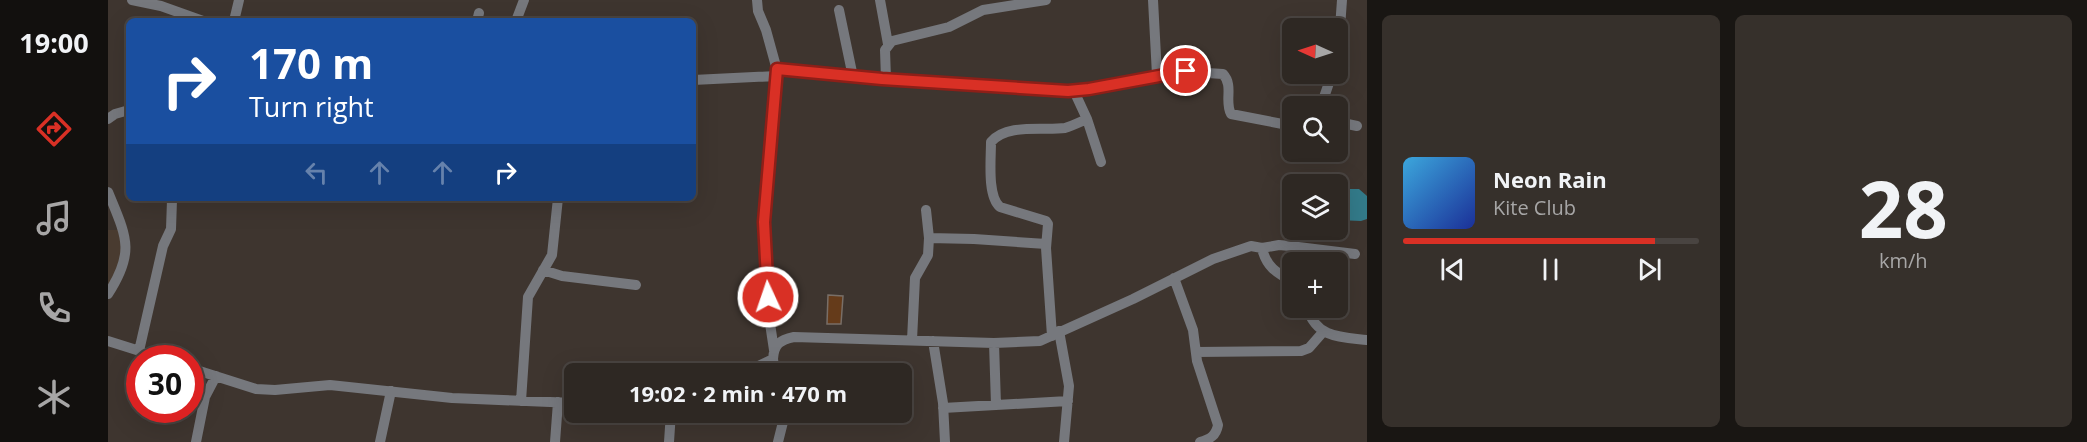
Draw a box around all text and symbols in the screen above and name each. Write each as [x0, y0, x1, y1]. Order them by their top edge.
north arrow [1282, 18, 1348, 84]
map controls [1282, 18, 1348, 318]
text: 19:00 [19, 24, 89, 61]
text: 170 m [249, 34, 373, 91]
icon: right [150, 42, 228, 120]
pin [1160, 45, 1211, 96]
icon: arrive [1169, 54, 1202, 87]
text: Turn right [249, 88, 374, 125]
button: search [1282, 96, 1348, 162]
icon: directions [33, 108, 75, 150]
text: 28 [1859, 155, 1948, 261]
icon: left [300, 156, 333, 189]
icon: ahead [363, 156, 396, 189]
icon: ahead [426, 156, 459, 189]
icon: right [489, 156, 522, 189]
text: Neon Rain [1493, 164, 1607, 194]
button: layers [1282, 174, 1348, 240]
text: Kite Club [1493, 194, 1576, 221]
icon: music [33, 197, 75, 239]
text: km/h [1879, 247, 1928, 274]
button: + [1282, 252, 1348, 318]
icon: previous [1436, 253, 1469, 286]
icon: pause [1534, 253, 1567, 286]
icon: next [1633, 253, 1666, 286]
position arrow [736, 265, 800, 329]
icon: phone [33, 287, 75, 329]
speed limit sign: 30 [126, 345, 204, 423]
icon: climate [33, 376, 75, 418]
text: 19:02 · 2 min · 470 m [629, 378, 847, 408]

